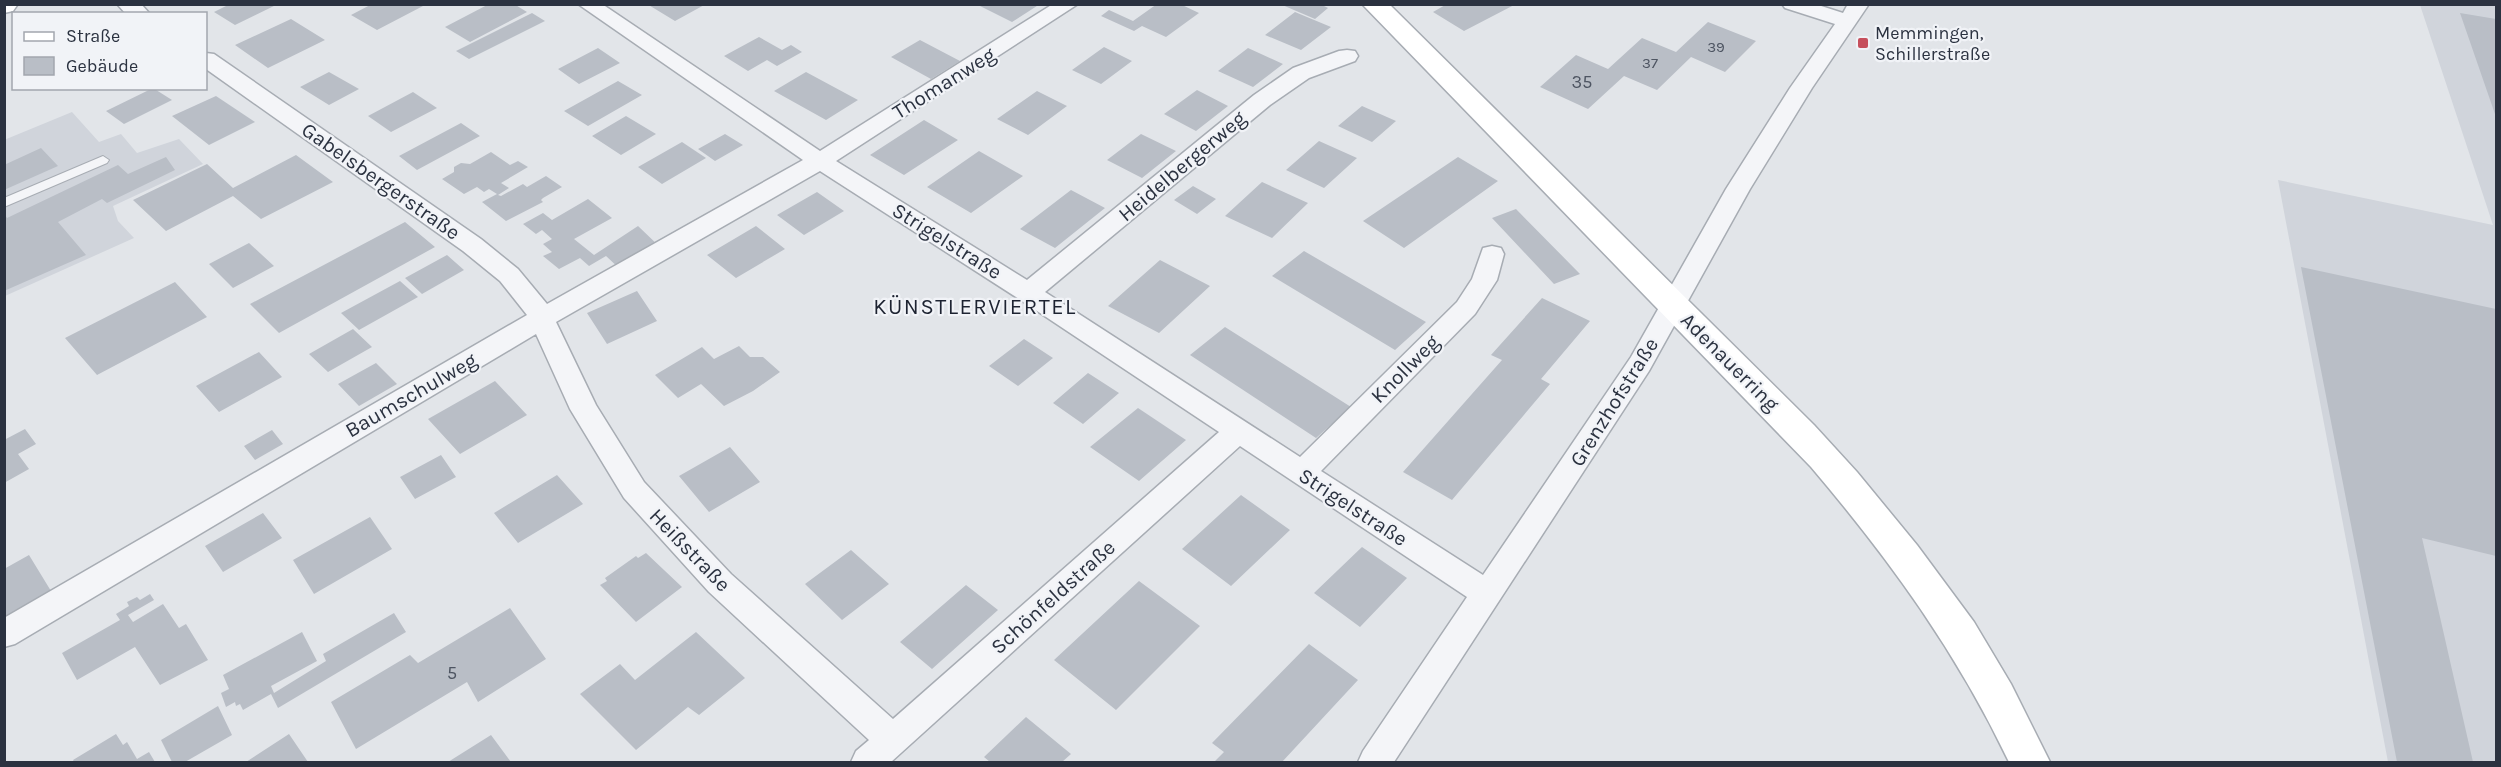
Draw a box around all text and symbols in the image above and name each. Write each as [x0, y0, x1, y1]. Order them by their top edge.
legend [12, 12, 207, 90]
place label: Memmingen, Schillerstraße [1875, 22, 1990, 65]
text: Straße [66, 25, 120, 47]
marker: Memmingen, Schillerstraße [1856, 36, 1870, 50]
house number: 39 [1707, 38, 1725, 56]
street label: Thomanweg [888, 42, 1000, 124]
house number: 37 [1642, 54, 1658, 72]
text: Gebäude [66, 55, 138, 77]
house number: 35 [1572, 71, 1592, 93]
street label: Heidelbergerweg [1113, 106, 1251, 226]
street label: Gabelsbergerstraße [297, 117, 465, 245]
street label: Strigelstraße [888, 198, 1006, 284]
district label: KÜNSTLERVIERTEL [873, 294, 1077, 320]
street label: Adenauerring [1676, 308, 1784, 416]
street label: Knollweg [1366, 330, 1444, 408]
street label: Grenzhofstraße [1565, 333, 1663, 471]
street label: Baumschulweg [341, 348, 481, 442]
street label: Strigelstraße [1294, 463, 1412, 551]
street label: Heißstraße [645, 504, 735, 596]
street label: Schönfeldstraße [986, 535, 1120, 659]
house number: 5 [447, 662, 457, 684]

